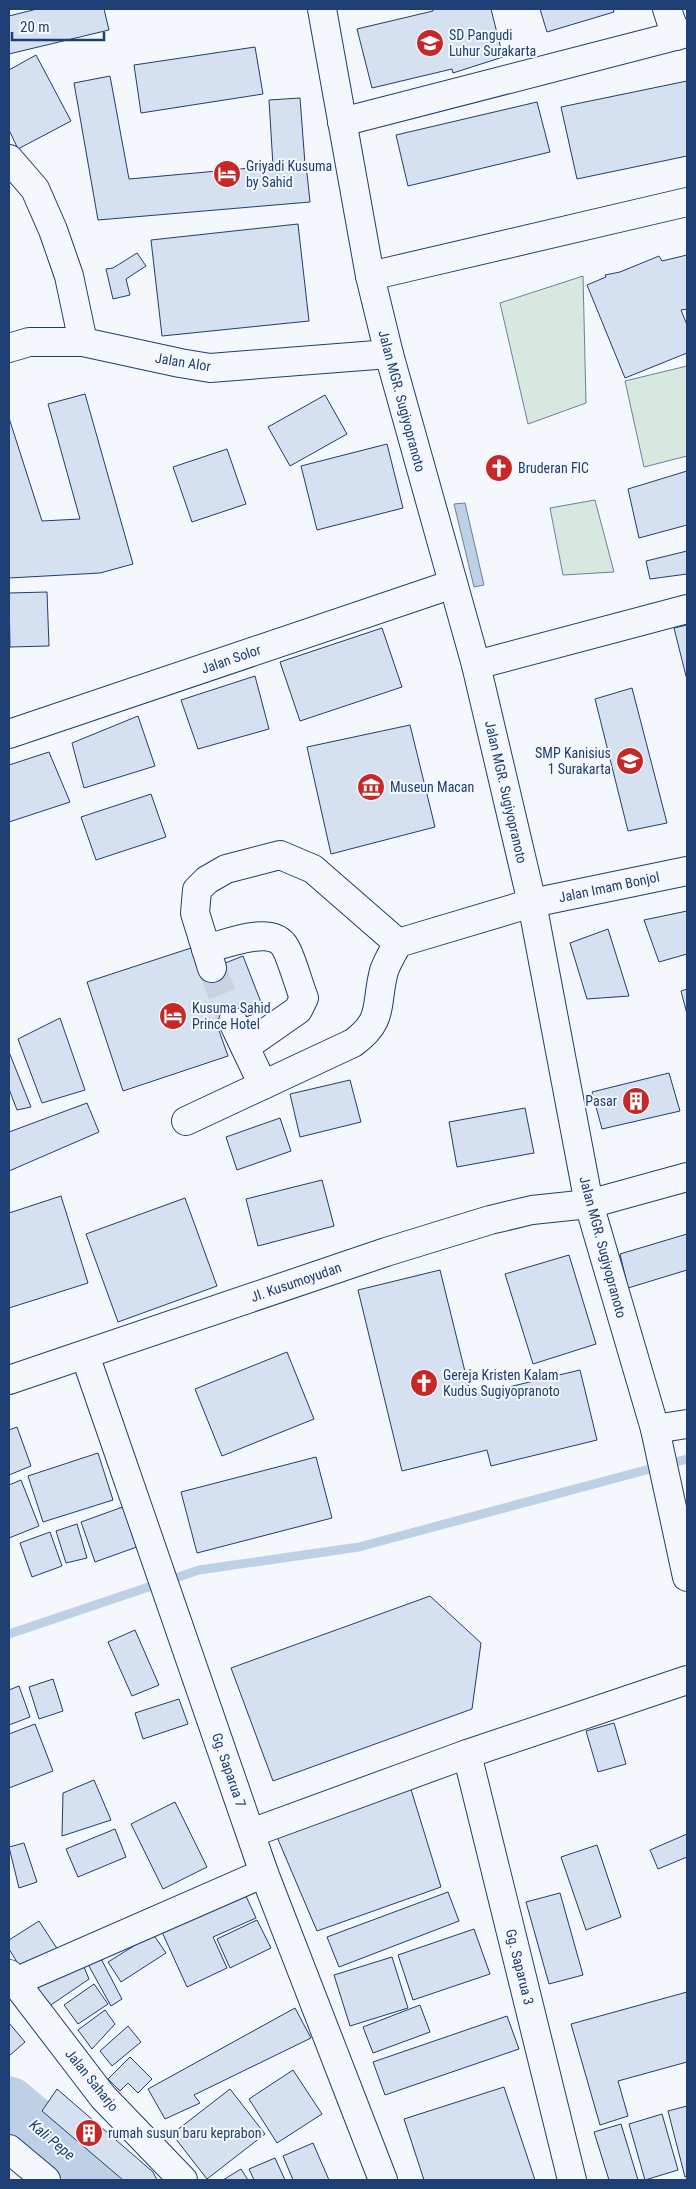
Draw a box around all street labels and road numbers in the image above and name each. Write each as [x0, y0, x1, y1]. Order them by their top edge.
street label: Jalan MGR. Sugiyopranoto [375, 328, 429, 474]
street label: Jalan Alor [154, 350, 212, 374]
street label: Jalan Solor [199, 641, 263, 677]
street label: Jalan MGR. Sugiyopranoto [482, 719, 530, 865]
street label: Jalan Imam Bonjol [557, 868, 661, 906]
street label: Jalan MGR. Sugiyopranoto [576, 1174, 630, 1320]
street label: Jl. Kusumoyudan [249, 1259, 343, 1305]
street label: Gg. Saparua 7 [209, 1731, 249, 1809]
street label: Gg. Saparua 3 [503, 1927, 537, 2007]
street label: Jalan Saharjo [62, 2046, 122, 2114]

